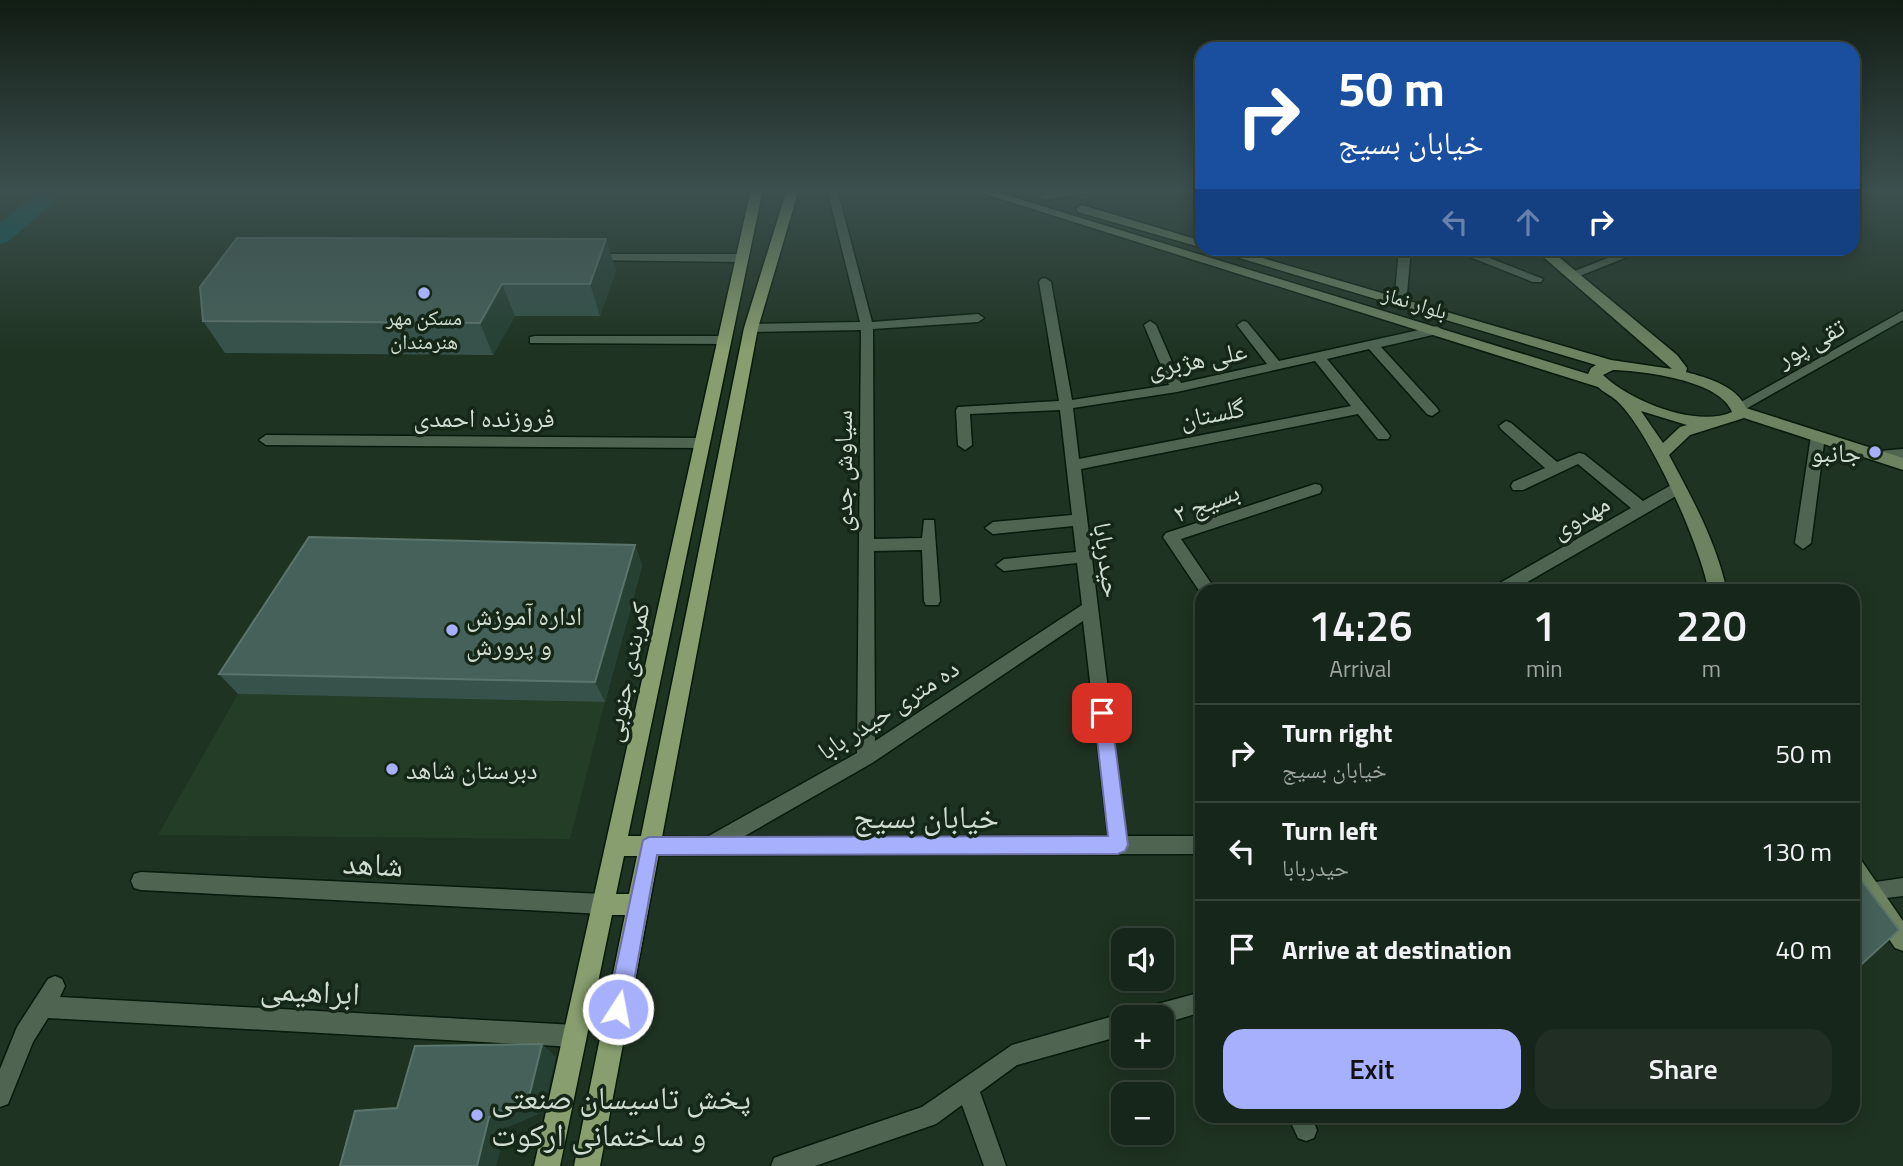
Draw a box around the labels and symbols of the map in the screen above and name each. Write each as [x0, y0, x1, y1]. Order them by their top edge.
street label: بلوار نماز [1378, 277, 1451, 327]
marker: مسکن مهر هنرمندان [416, 285, 432, 301]
place label: مسکن مهر هنرمندان [385, 301, 462, 357]
street label: تقی پور [1767, 307, 1852, 377]
street label: علی هژبری [1144, 330, 1250, 388]
street label: گلستان [1176, 388, 1248, 438]
street label: فروزنده احمدی [413, 398, 555, 437]
street label: سیاوش جدی [823, 410, 862, 532]
place label: جانبو [1811, 433, 1861, 472]
marker: جانبو [1867, 444, 1883, 460]
street label: بسیج ۲ [1167, 472, 1245, 532]
street label: مهدوی [1543, 484, 1617, 548]
street label: حیدربابا [1083, 520, 1133, 600]
place label: اداره آموزش و پرورش [466, 596, 582, 665]
street label: کمربندی جنوبی [592, 598, 660, 746]
marker: اداره آموزش و پرورش [444, 622, 460, 638]
street label: ده متری حیدر بابا [809, 649, 967, 769]
pin [1072, 683, 1132, 743]
place label: دبرستان شاهد [406, 750, 538, 789]
marker: دبرستان شاهد [384, 761, 400, 777]
street label: خیابان بسیج [853, 792, 999, 840]
street label: شاهد [341, 837, 405, 889]
street label: ابراهیمی [259, 963, 361, 1017]
position arrow [581, 972, 655, 1046]
place label: پخش تاسیسان صنعتی و ساختمانی ارکوت [491, 1073, 751, 1158]
marker: پخش تاسیسان صنعتی و ساختمانی ارکوت [469, 1107, 485, 1123]

